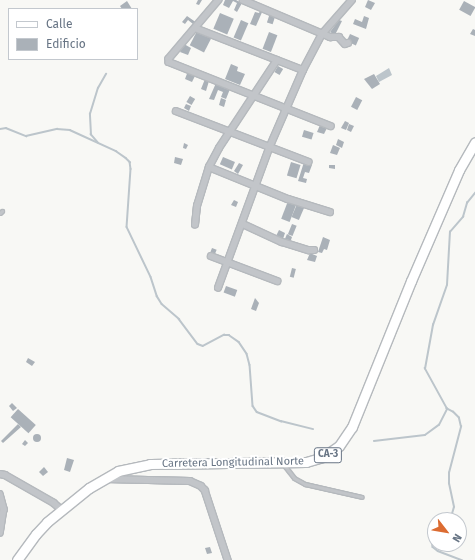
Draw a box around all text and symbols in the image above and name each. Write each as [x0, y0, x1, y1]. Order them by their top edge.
legend [8, 8, 138, 60]
text: Calle [46, 17, 73, 31]
text: Edificio [46, 37, 86, 51]
road number: CA-3 [313, 447, 343, 463]
street label: Carretera Longitudinal Norte [162, 455, 304, 471]
north arrow [427, 512, 467, 552]
text: N [449, 531, 464, 544]

